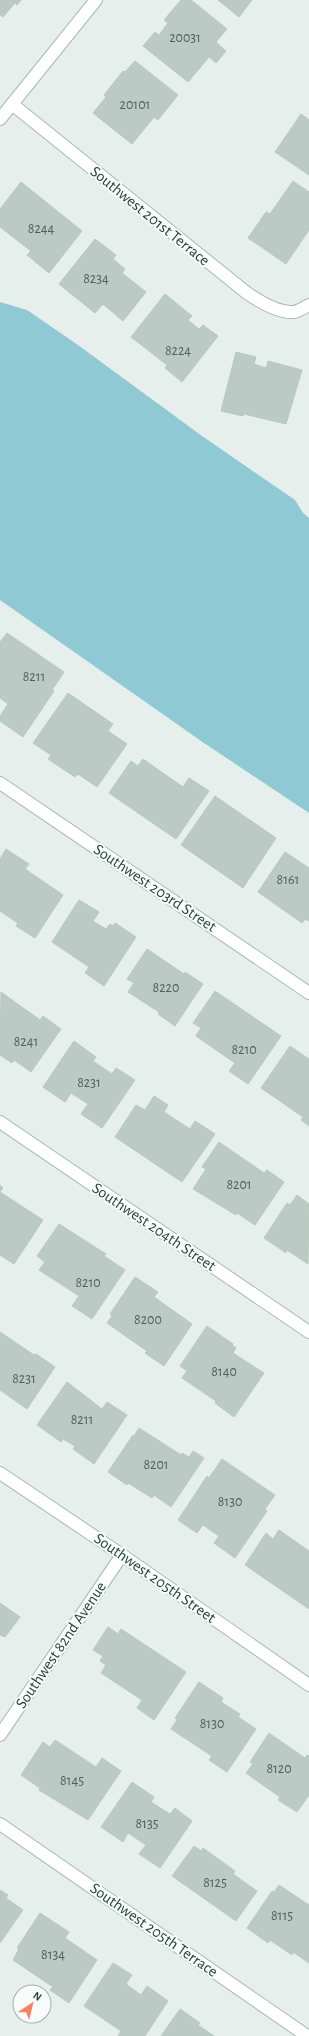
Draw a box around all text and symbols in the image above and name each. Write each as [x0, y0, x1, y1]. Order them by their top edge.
house number: 20031 [169, 31, 201, 45]
house number: 20101 [120, 98, 150, 112]
street label: Southwest 201st Terrace [87, 163, 213, 269]
house number: 8244 [28, 222, 54, 236]
house number: 8234 [83, 272, 109, 286]
house number: 8224 [165, 344, 191, 358]
house number: 8211 [23, 670, 45, 684]
street label: Southwest 203rd Street [91, 841, 219, 935]
house number: 8161 [277, 873, 299, 887]
house number: 8220 [153, 981, 179, 995]
house number: 8241 [14, 1035, 38, 1049]
house number: 8210 [231, 1043, 257, 1057]
house number: 8231 [77, 1076, 101, 1090]
house number: 8201 [226, 1178, 252, 1192]
street label: Southwest 204th Street [89, 1180, 219, 1274]
house number: 8210 [75, 1276, 101, 1290]
house number: 8200 [134, 1313, 162, 1327]
house number: 8140 [211, 1365, 237, 1379]
house number: 8231 [12, 1372, 36, 1386]
house number: 8211 [71, 1413, 93, 1427]
house number: 8201 [143, 1458, 169, 1472]
house number: 8130 [218, 1495, 242, 1509]
street label: Southwest 205th Street [91, 1530, 219, 1626]
street label: Southwest 82nd Avenue [13, 1579, 109, 1711]
house number: 8130 [200, 1717, 224, 1731]
house number: 8120 [266, 1762, 292, 1776]
house number: 8145 [60, 1774, 84, 1788]
house number: 8135 [135, 1817, 159, 1831]
house number: 8125 [203, 1876, 227, 1890]
street label: Southwest 205th Terrace [87, 1880, 221, 1980]
house number: 8115 [271, 1909, 293, 1923]
house number: 8134 [41, 1948, 65, 1962]
north arrow [12, 1984, 52, 2024]
text: N [31, 1990, 44, 2003]

